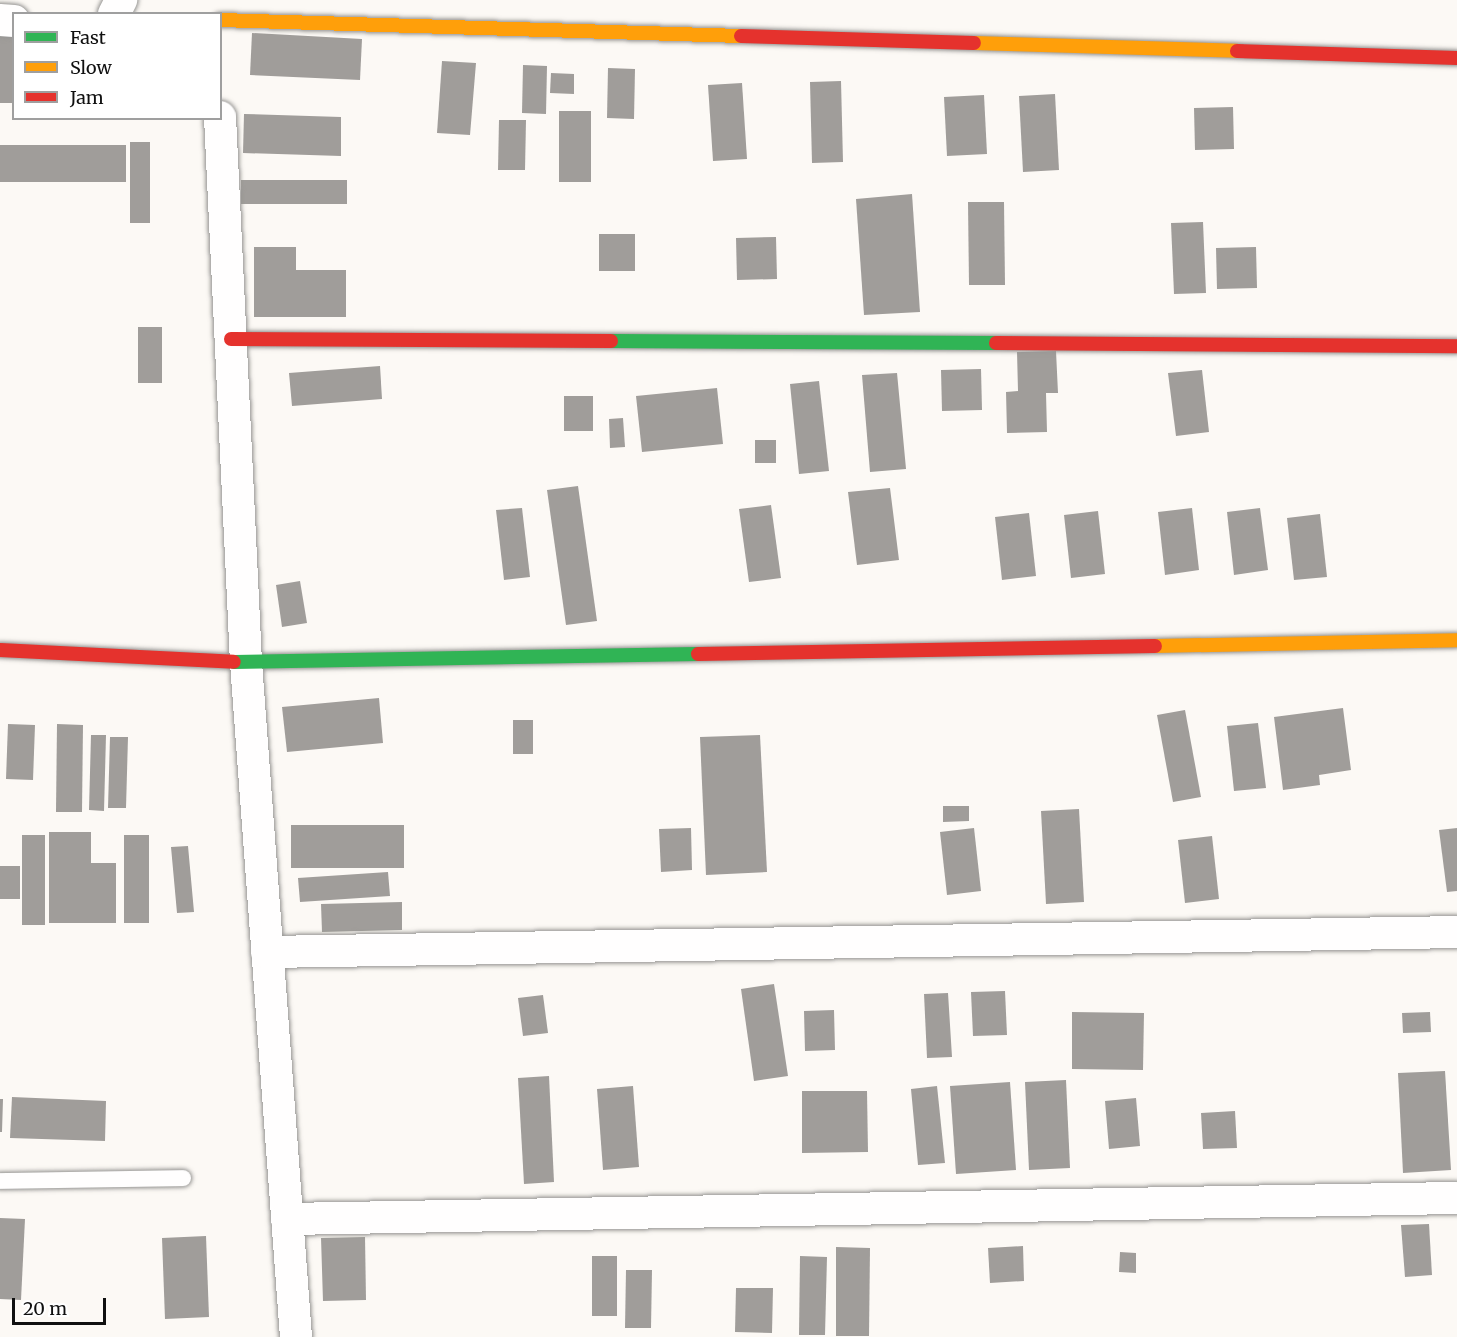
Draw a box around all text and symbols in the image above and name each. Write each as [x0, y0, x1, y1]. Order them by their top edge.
legend [12, 12, 222, 120]
text: Fast [70, 26, 106, 49]
text: Slow [70, 56, 112, 79]
text: Jam [70, 86, 104, 109]
scale bar [15, 1286, 110, 1324]
text: 20 m [23, 1297, 67, 1320]

